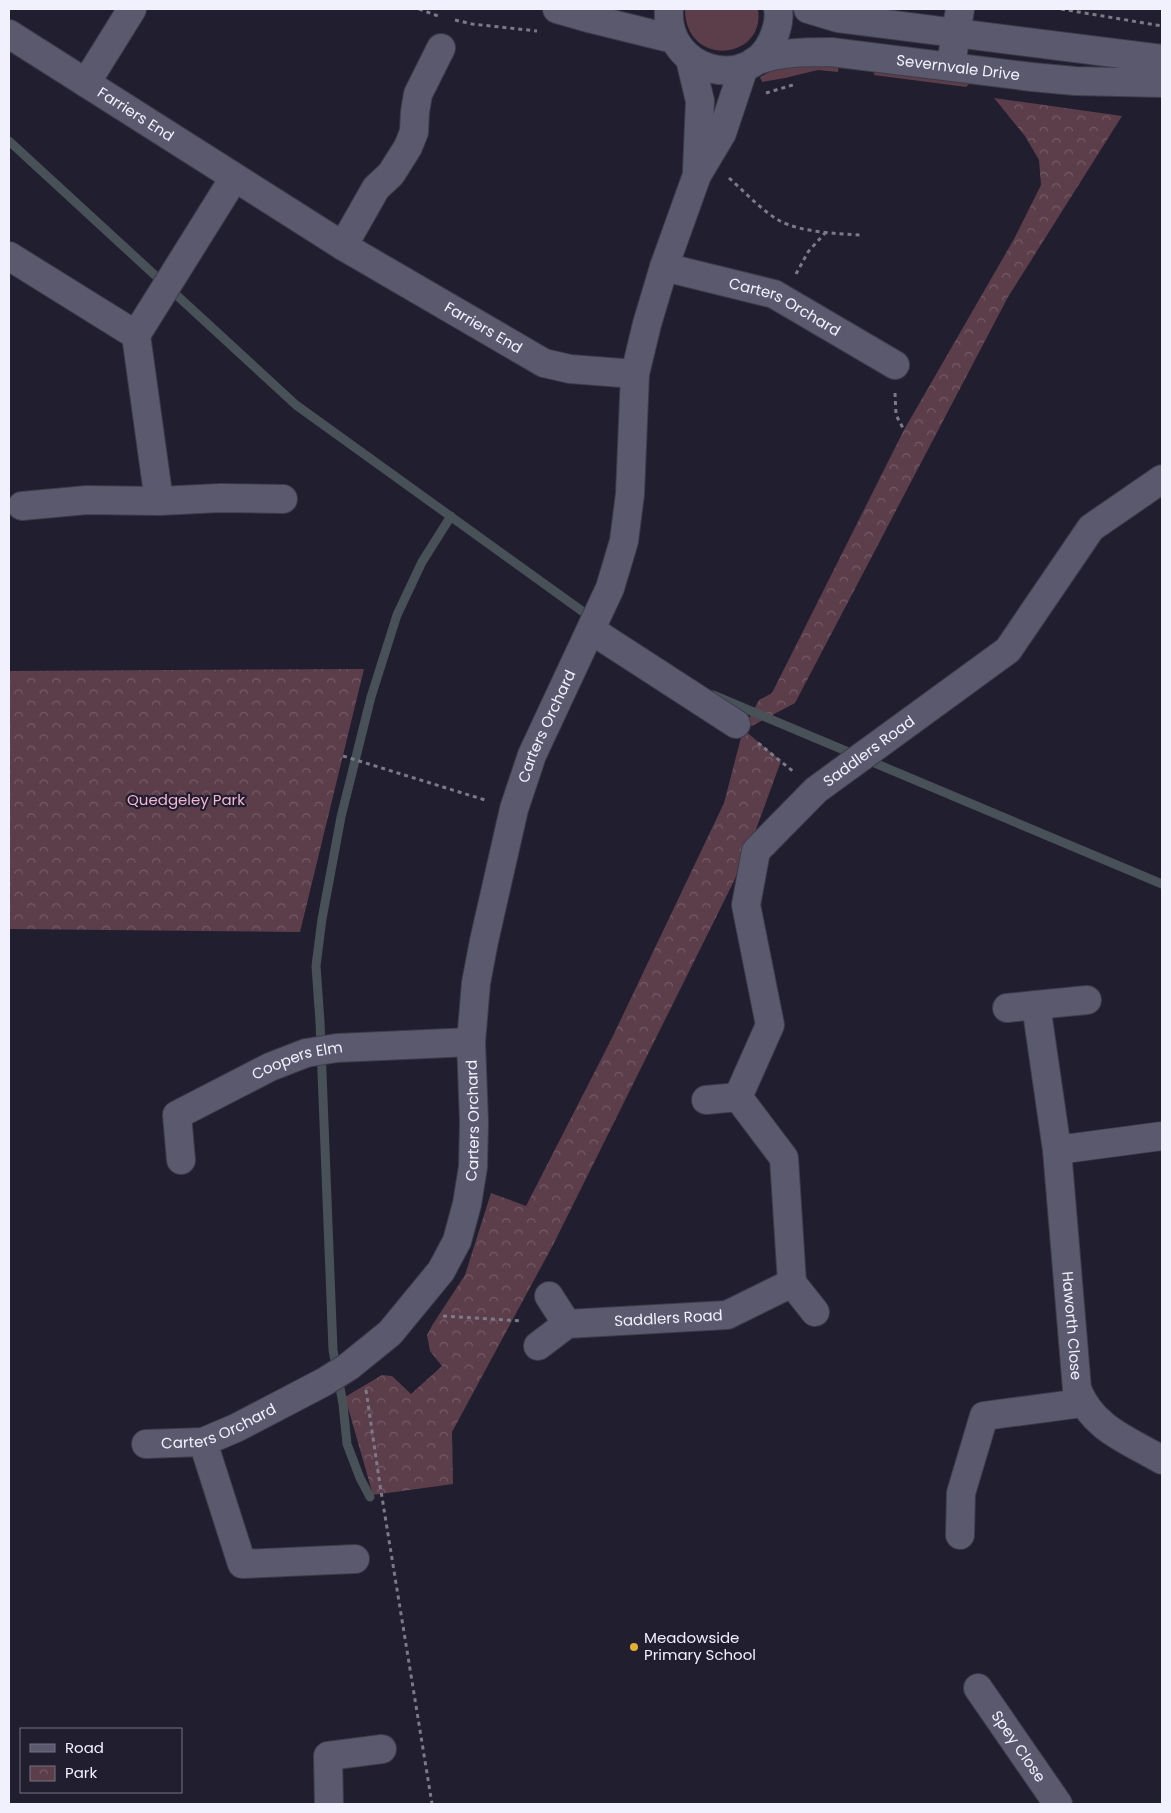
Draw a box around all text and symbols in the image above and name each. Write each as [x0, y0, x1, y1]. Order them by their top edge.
street label: Severnvale Drive [895, 49, 1021, 85]
street label: Farriers End [94, 82, 178, 146]
street label: Carters Orchard [727, 272, 845, 341]
street label: Farriers End [441, 296, 526, 358]
street label: Carters Orchard [512, 666, 580, 785]
street label: Saddlers Road [819, 710, 919, 791]
park label: Quedgeley Park [127, 789, 245, 810]
street label: Coopers Elm [248, 1036, 344, 1085]
street label: Carters Orchard [460, 1059, 484, 1183]
street label: Haworth Close [1057, 1270, 1087, 1381]
street label: Saddlers Road [614, 1304, 723, 1331]
street label: Carters Orchard [161, 1398, 280, 1453]
place label: Meadowside Primary School [644, 1627, 756, 1665]
marker: Meadowside Primary School [628, 1641, 640, 1653]
street label: Spey Close [987, 1706, 1051, 1786]
legend [20, 1728, 182, 1793]
text: Road [65, 1737, 104, 1758]
text: Park [65, 1762, 97, 1783]

